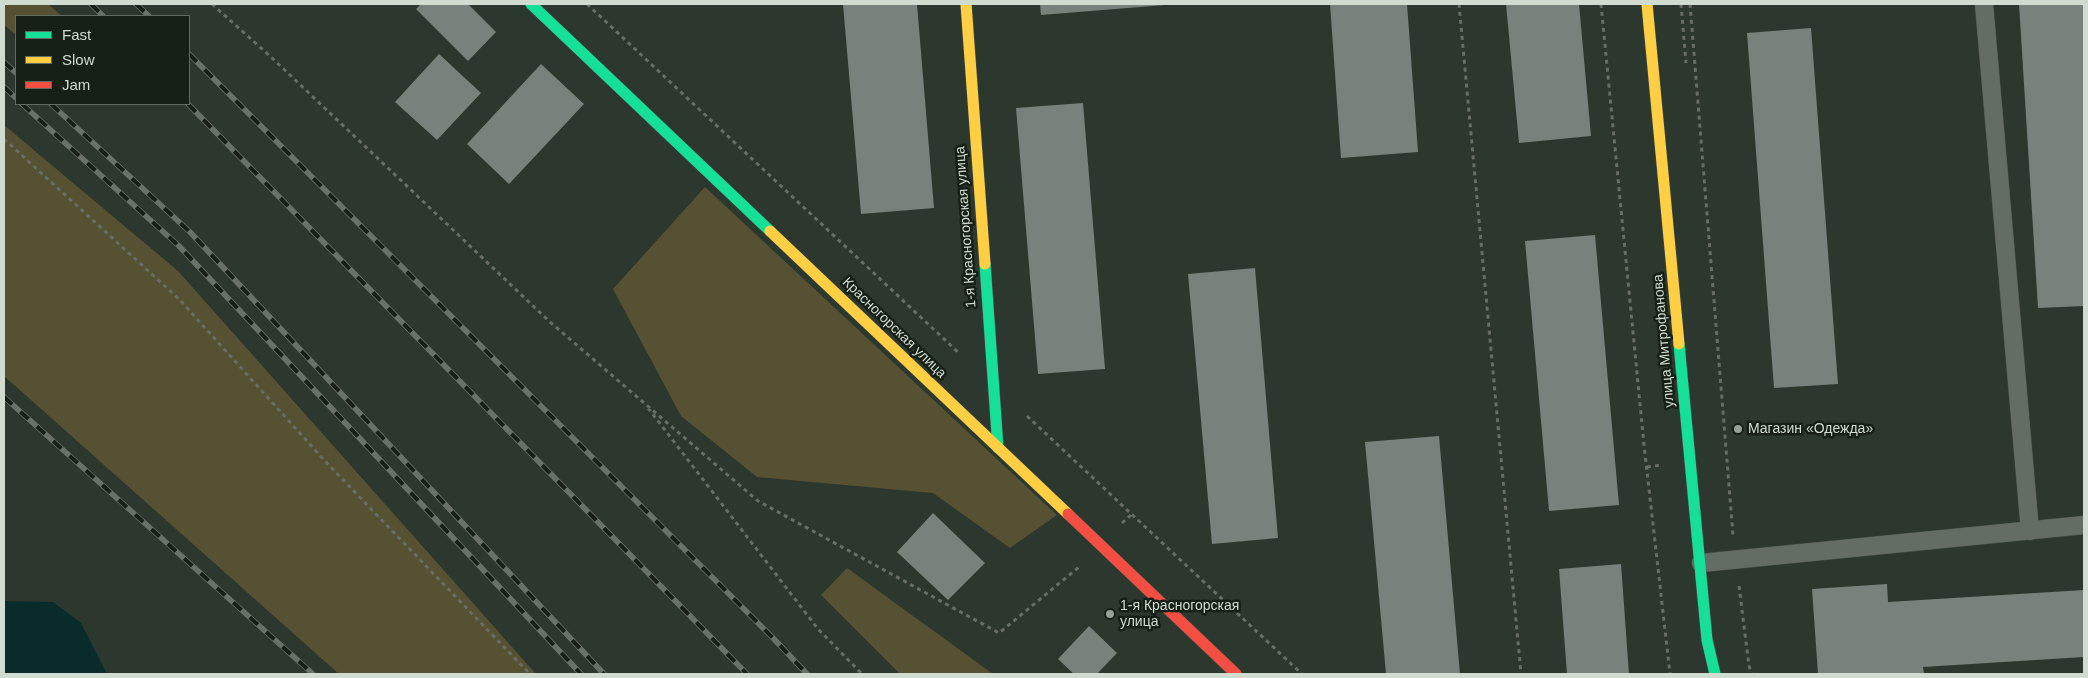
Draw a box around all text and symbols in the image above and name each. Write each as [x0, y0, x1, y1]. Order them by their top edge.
legend [15, 15, 190, 105]
text: Fast [62, 26, 91, 43]
text: Slow [62, 51, 95, 68]
text: Jam [62, 76, 90, 93]
street label: 1-я Красногорская улица [952, 146, 980, 308]
street label: Красногорская улица [839, 274, 949, 382]
street label: улица Митрофанова [1650, 274, 1678, 408]
place label: Магазин «Одежда» [1748, 421, 1873, 437]
marker: Магазин «Одежда» [1732, 423, 1744, 435]
place label: 1-я Красногорская улица [1120, 598, 1239, 630]
marker: 1-я Красногорская улица [1104, 608, 1116, 620]

